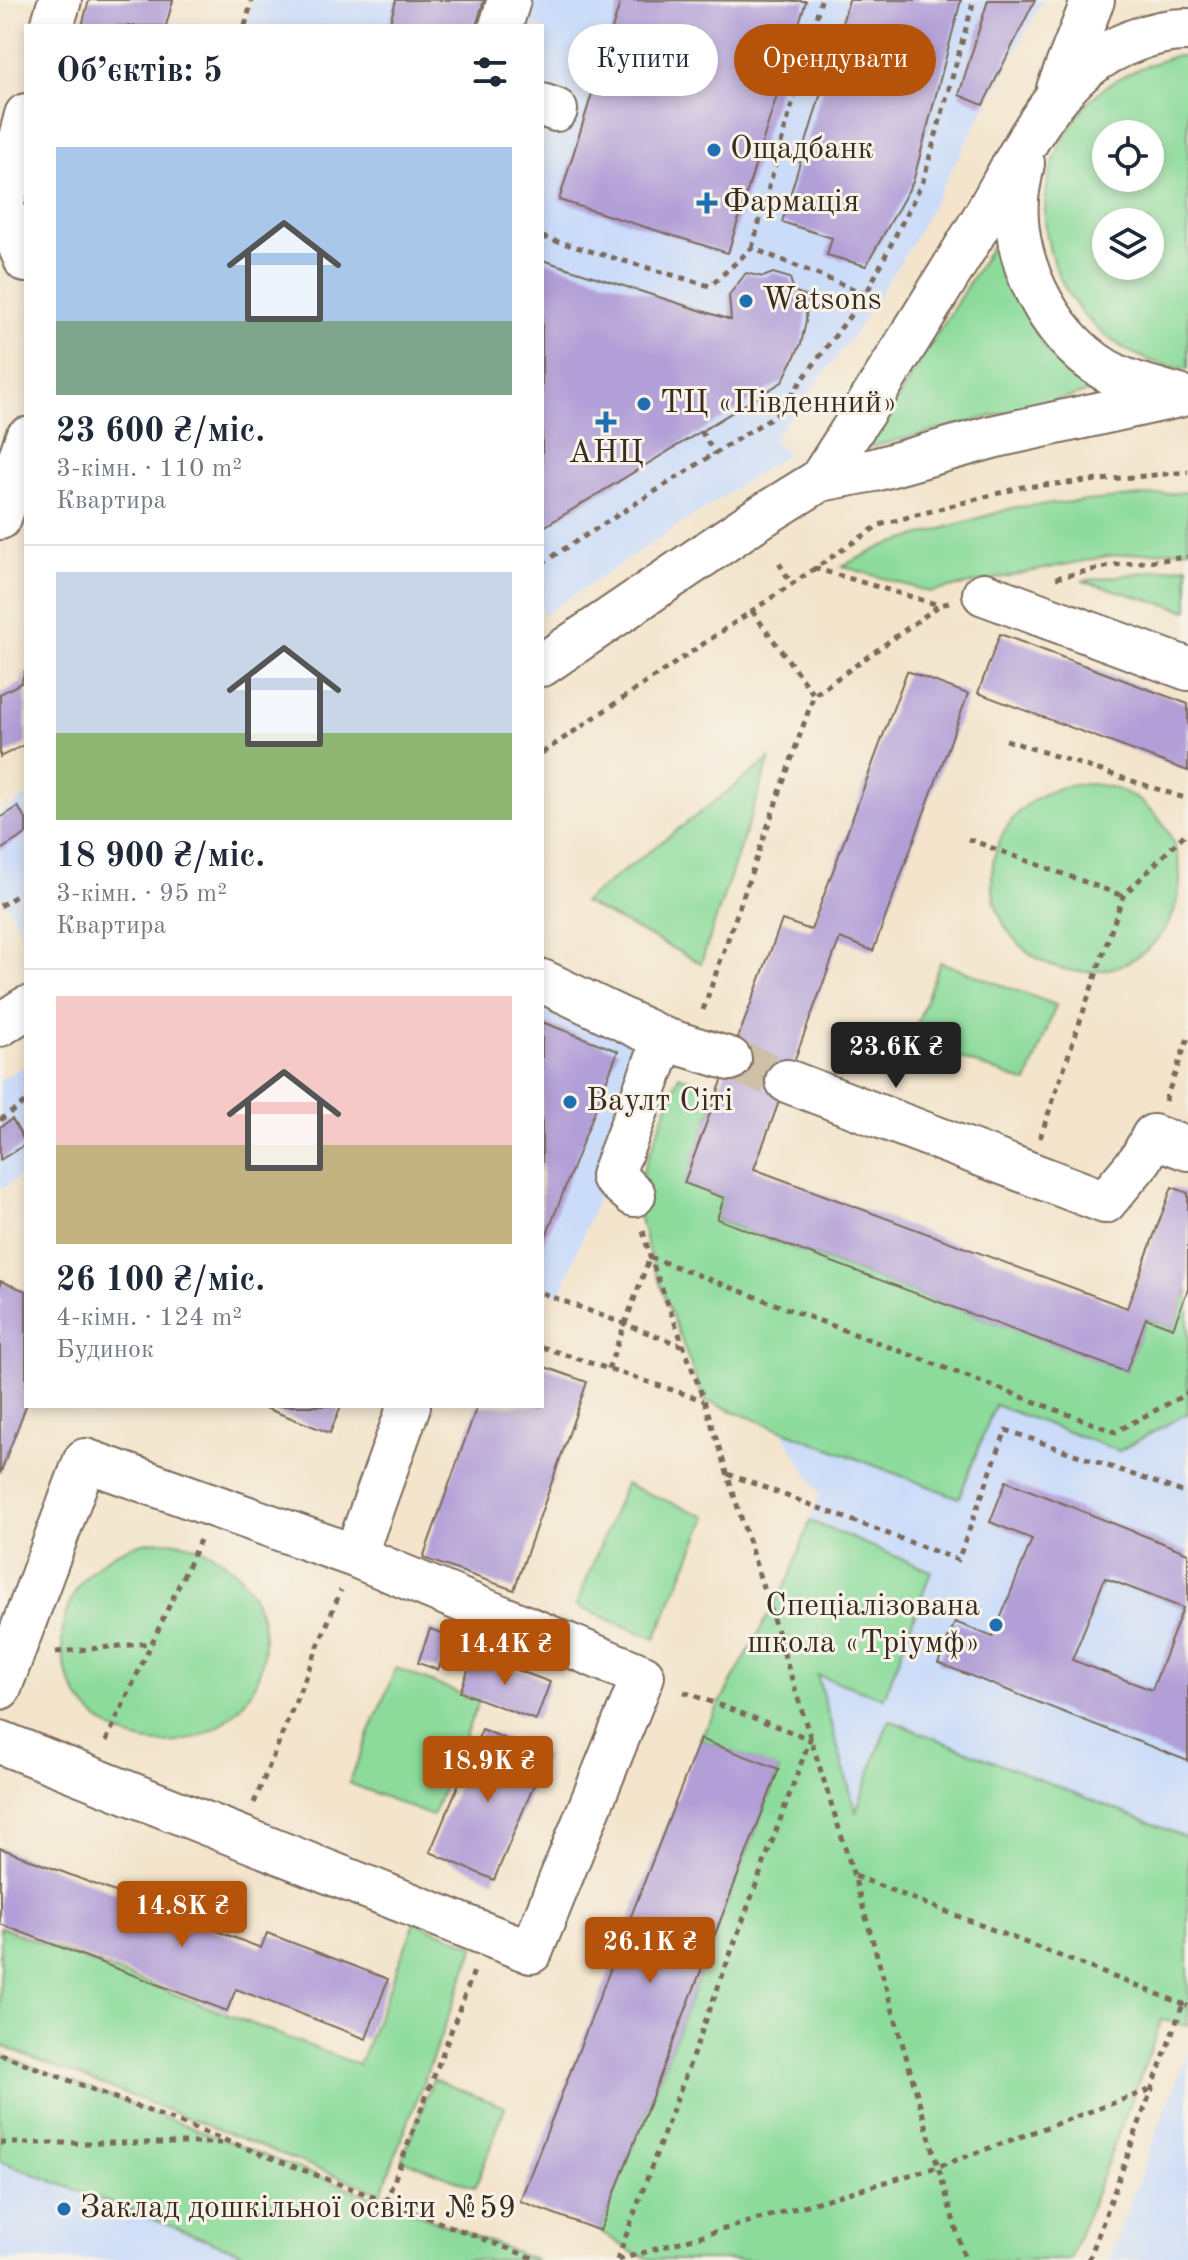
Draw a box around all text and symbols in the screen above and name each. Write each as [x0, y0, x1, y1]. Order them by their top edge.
chip: Купити [568, 24, 718, 96]
chip: Орендувати [734, 24, 936, 96]
icon: filters [468, 50, 512, 94]
text: Об’єктів: 5 [56, 55, 223, 89]
map controls [1092, 120, 1164, 280]
button: locate [1092, 120, 1164, 192]
place label: Ощадбанк [730, 134, 874, 166]
marker: Ощадбанк [705, 141, 723, 159]
place label: Фармація [723, 187, 859, 219]
marker: Фармація [698, 194, 716, 212]
icon: home [212, 199, 356, 343]
button: layers [1092, 208, 1164, 280]
place label: Watsons [762, 285, 882, 317]
marker: Watsons [737, 292, 755, 310]
place label: ТЦ «Південний» [660, 388, 897, 420]
marker: ТЦ «Південний» [635, 395, 653, 413]
marker: АНЦ [597, 413, 615, 431]
text: 23 600 ₴/міс. [56, 415, 265, 449]
place label: АНЦ [568, 438, 644, 470]
text: 3-кімн. · 110 m² [56, 456, 242, 482]
text: Квартира [56, 488, 166, 514]
icon: home [212, 624, 356, 768]
text: 18 900 ₴/міс. [56, 840, 265, 874]
text: 3-кімн. · 95 m² [56, 881, 227, 907]
text: Квартира [56, 913, 166, 939]
pin: 23.6K ₴ [822, 1022, 970, 1090]
text: 23.6K ₴ [849, 1035, 943, 1061]
icon: home [212, 1048, 356, 1192]
place label: Ваулт Сіті [586, 1086, 733, 1118]
marker: Ваулт Сіті [561, 1093, 579, 1111]
text: 26 100 ₴/міс. [56, 1264, 265, 1298]
text: 4-кімн. · 124 m² [56, 1305, 242, 1331]
text: Будинок [56, 1337, 154, 1363]
place label: Спеціалізована школа «Тріумф» [747, 1591, 980, 1660]
marker: Спеціалізована школа «Тріумф» [987, 1616, 1005, 1634]
pin: 14.4K ₴ [431, 1619, 579, 1687]
text: 14.4K ₴ [458, 1632, 552, 1658]
pin: 18.9K ₴ [414, 1736, 562, 1804]
text: 18.9K ₴ [441, 1749, 535, 1775]
pin: 14.8K ₴ [108, 1881, 256, 1949]
text: 14.8K ₴ [135, 1894, 229, 1920]
pin: 26.1K ₴ [576, 1917, 724, 1985]
text: 26.1K ₴ [603, 1930, 697, 1956]
place label: Заклад дошкільної освіти №59 [80, 2193, 516, 2225]
marker: Заклад дошкільної освіти №59 [55, 2200, 73, 2218]

